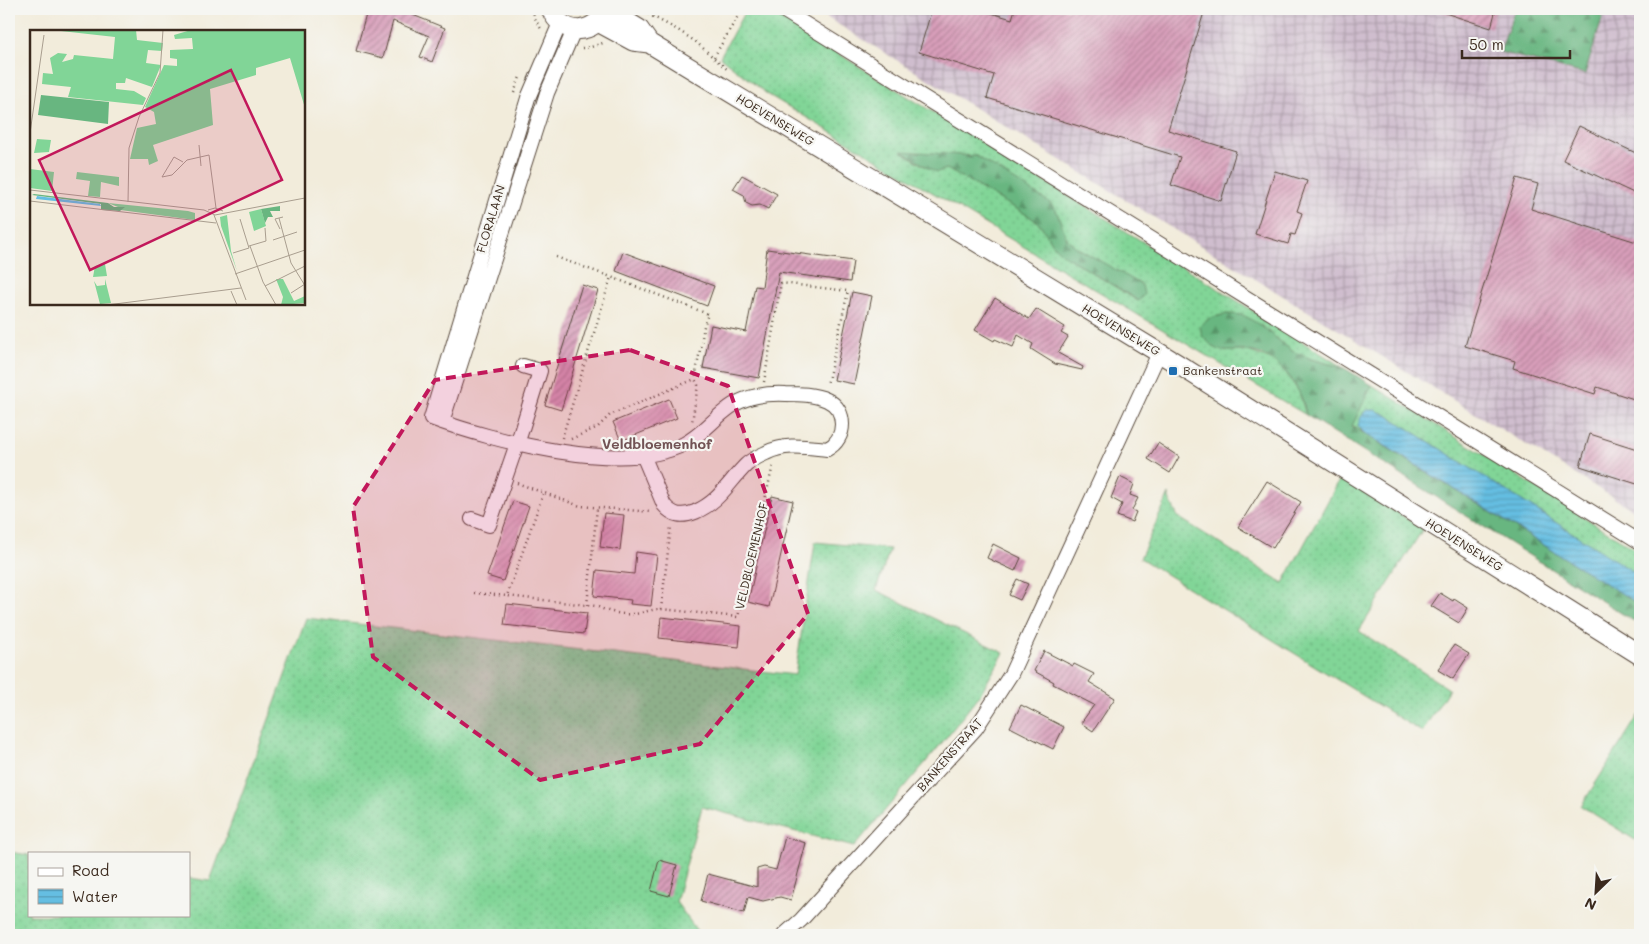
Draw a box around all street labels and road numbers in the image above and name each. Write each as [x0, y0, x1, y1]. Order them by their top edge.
street label: HOEVENSEWEG [734, 90, 818, 149]
street label: FLORALAAN [472, 183, 508, 255]
street label: HOEVENSEWEG [1080, 300, 1164, 359]
street label: VELDBLOEMENHOF [731, 500, 771, 611]
street label: HOEVENSEWEG [1423, 514, 1506, 574]
street label: BANKENSTRAAT [913, 714, 986, 794]

